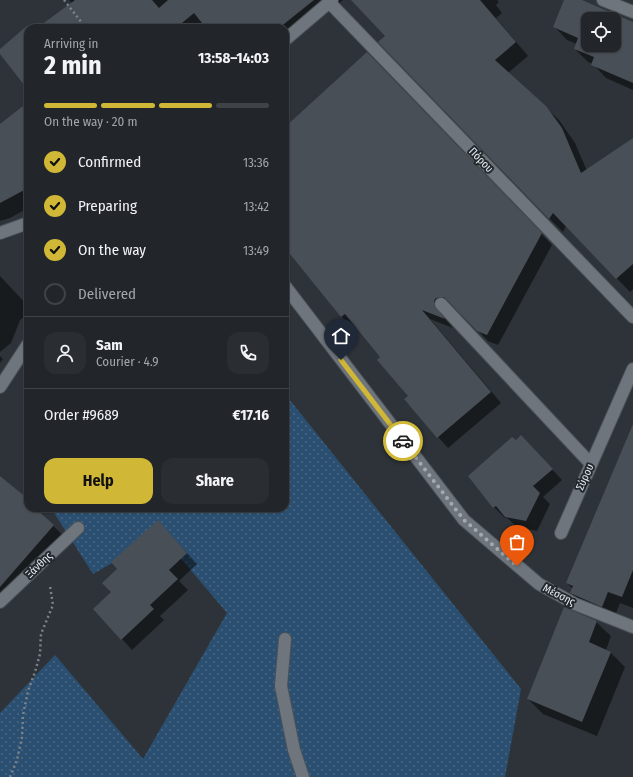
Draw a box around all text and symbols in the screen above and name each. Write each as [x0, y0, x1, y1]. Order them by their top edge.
map controls [581, 12, 621, 52]
button: locate [581, 12, 621, 52]
text: Arriving in [44, 36, 98, 51]
text: 13:58–14:03 [198, 49, 269, 67]
text: 2 min [44, 50, 102, 81]
text: On the way · 20 m [44, 114, 137, 129]
street label: Πόρου [466, 145, 496, 175]
icon: check [44, 151, 66, 173]
text: Confirmed [78, 153, 141, 171]
text: 13:36 [243, 155, 269, 170]
icon: check [44, 195, 66, 217]
text: Preparing [78, 197, 137, 215]
text: 13:42 [244, 199, 269, 214]
icon: check [44, 239, 66, 261]
text: On the way [78, 241, 146, 259]
text: 13:49 [243, 243, 269, 258]
text: Delivered [78, 285, 136, 303]
pin [324, 319, 358, 360]
icon: home [330, 325, 352, 347]
button: person [44, 332, 86, 374]
button: phone [227, 332, 269, 374]
text: Sam [96, 336, 123, 354]
text: Courier · 4.9 [96, 354, 159, 369]
text: Order #9689 [44, 406, 119, 424]
text: €17.16 [233, 406, 269, 424]
courier [383, 421, 423, 461]
icon: car [392, 430, 414, 452]
button: Help [44, 458, 153, 504]
button: Share [161, 458, 269, 504]
street label: Σύρου [573, 462, 597, 492]
pin [500, 525, 534, 566]
icon: bag [506, 531, 528, 553]
street label: Ξάνθης [23, 549, 55, 581]
street label: Μέσσης [541, 581, 578, 609]

